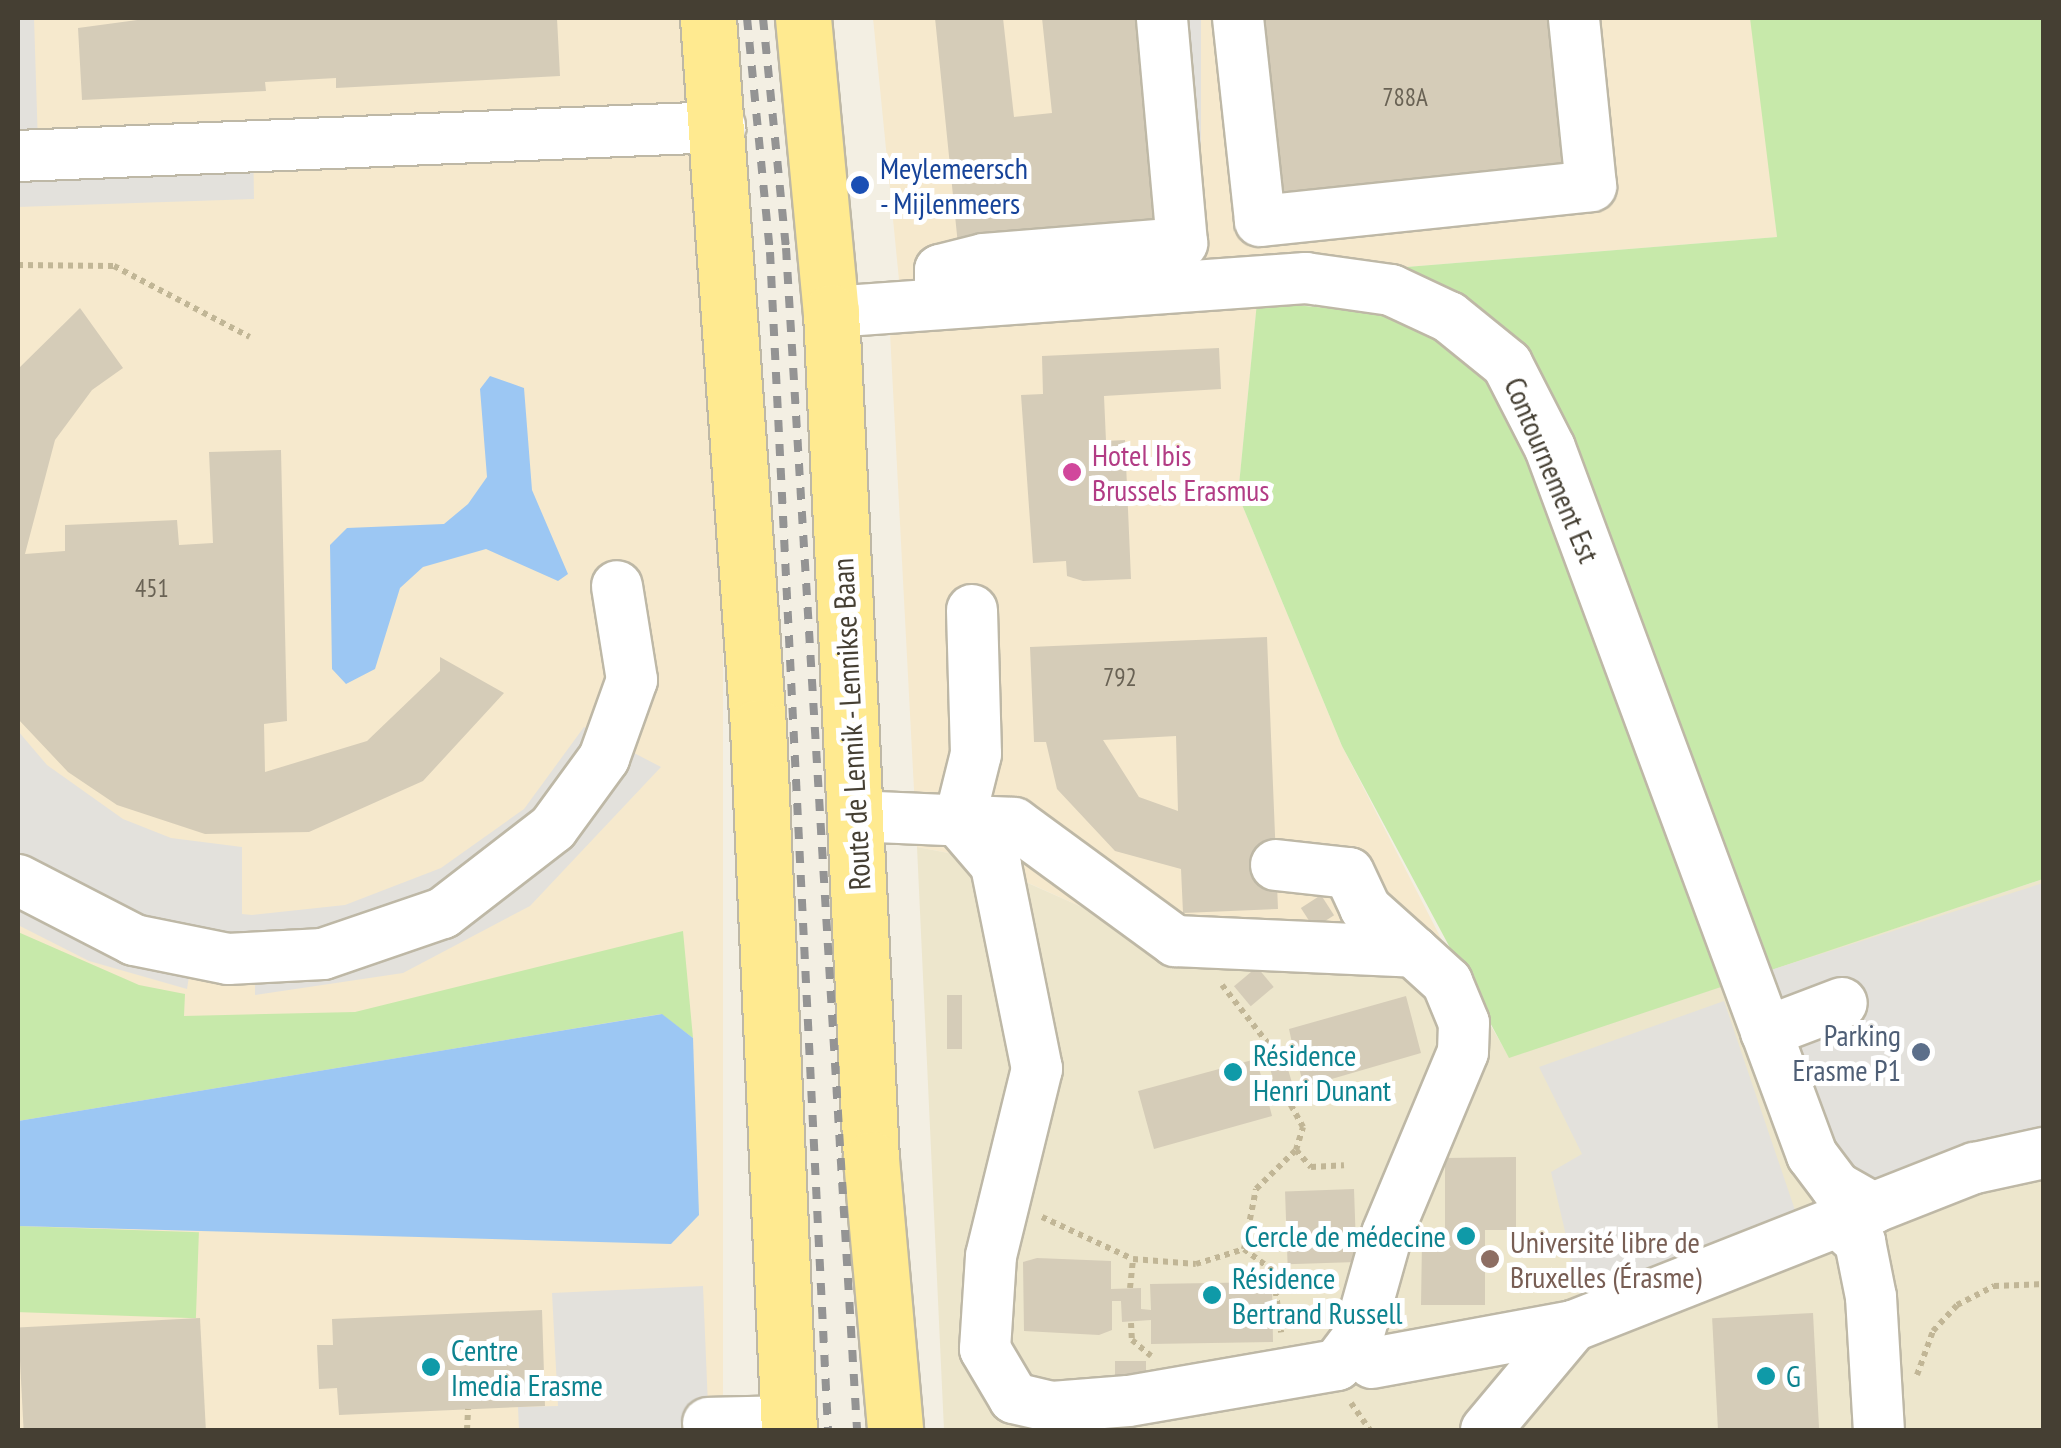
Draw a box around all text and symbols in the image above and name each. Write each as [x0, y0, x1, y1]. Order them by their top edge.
house number: 788A [1382, 82, 1428, 112]
place label: Meylemeersch - Mijlenmeers [880, 150, 1028, 220]
marker: Meylemeersch - Mijlenmeers [849, 174, 871, 196]
street label: Contournement Est [1497, 372, 1607, 568]
place label: Hotel Ibis Brussels Erasmus [1092, 437, 1269, 508]
marker: Hotel Ibis Brussels Erasmus [1061, 461, 1083, 483]
street label: Route de Lennik - Lennikse Baan [824, 556, 878, 892]
house number: 451 [135, 573, 169, 603]
house number: 792 [1103, 662, 1137, 692]
place label: Parking Erasme P1 [1792, 1017, 1901, 1088]
place label: Résidence Henri Dunant [1253, 1037, 1391, 1108]
marker: Parking Erasme P1 [1910, 1041, 1932, 1063]
marker: Résidence Henri Dunant [1222, 1061, 1244, 1083]
place label: Cercle de médecine [1245, 1218, 1446, 1254]
place label: Université libre de Bruxelles (Érasme) [1510, 1224, 1702, 1294]
marker: Cercle de médecine [1455, 1225, 1477, 1247]
marker: Université libre de Bruxelles (Érasme) [1479, 1248, 1501, 1270]
place label: Résidence Bertrand Russell [1232, 1260, 1403, 1330]
marker: Résidence Bertrand Russell [1201, 1284, 1223, 1306]
place label: Centre Imedia Erasme [451, 1332, 603, 1402]
marker: Centre Imedia Erasme [420, 1356, 442, 1378]
place label: G [1786, 1358, 1801, 1394]
marker: G [1755, 1365, 1777, 1387]

